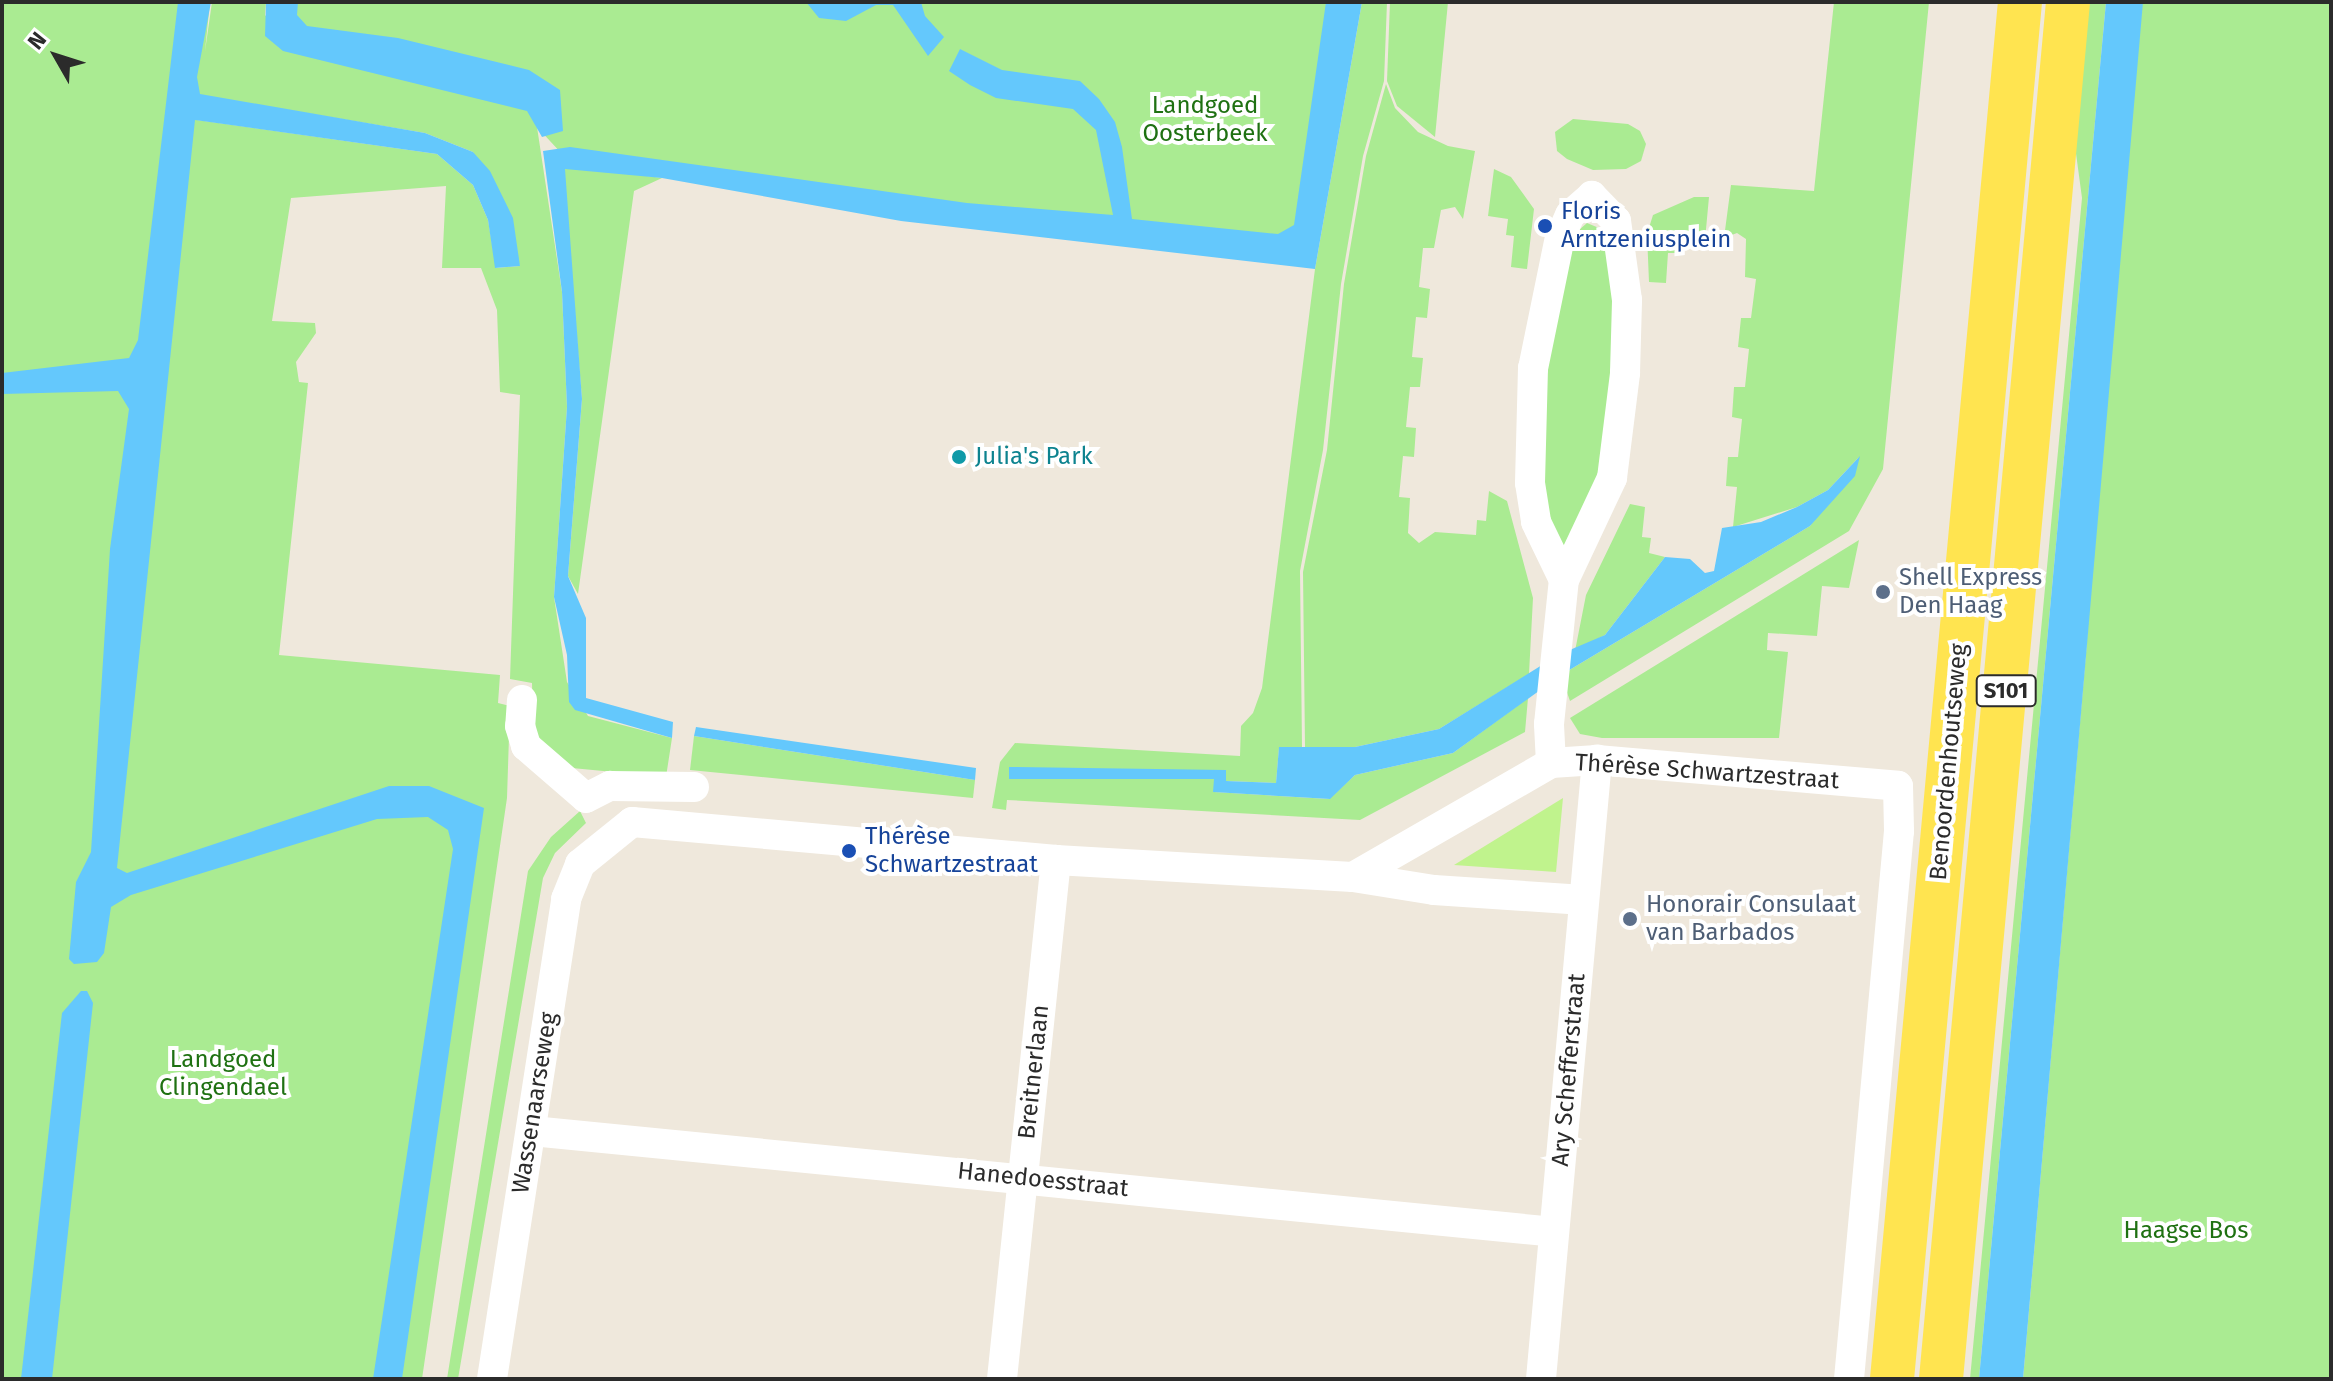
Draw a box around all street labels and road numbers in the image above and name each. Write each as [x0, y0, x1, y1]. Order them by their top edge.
street label: Benoordenhoutseweg [1924, 642, 1974, 882]
road number: S101 [1974, 673, 2038, 709]
street label: Thérèse Schwartzestraat [1574, 748, 1840, 796]
street label: Ary Schefferstraat [1546, 972, 1592, 1168]
street label: Breitnerlaan [1013, 1003, 1055, 1141]
street label: Wassenaarseweg [506, 1010, 564, 1196]
street label: Hanedoesstraat [956, 1157, 1130, 1203]

